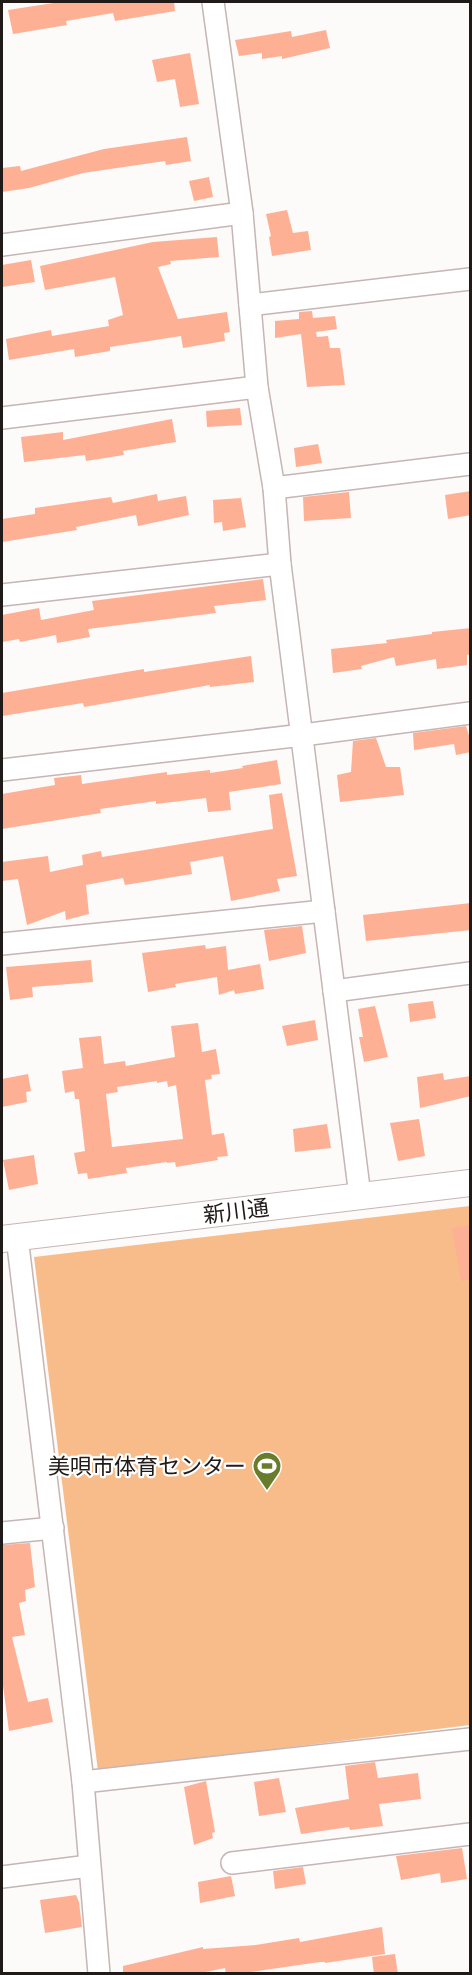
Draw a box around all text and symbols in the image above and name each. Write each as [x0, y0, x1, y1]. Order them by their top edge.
street label: 新川通 [202, 1194, 270, 1229]
sports icon: 美唄市体育センター [251, 1450, 283, 1492]
place label: 美唄市体育センター [48, 1453, 246, 1480]

